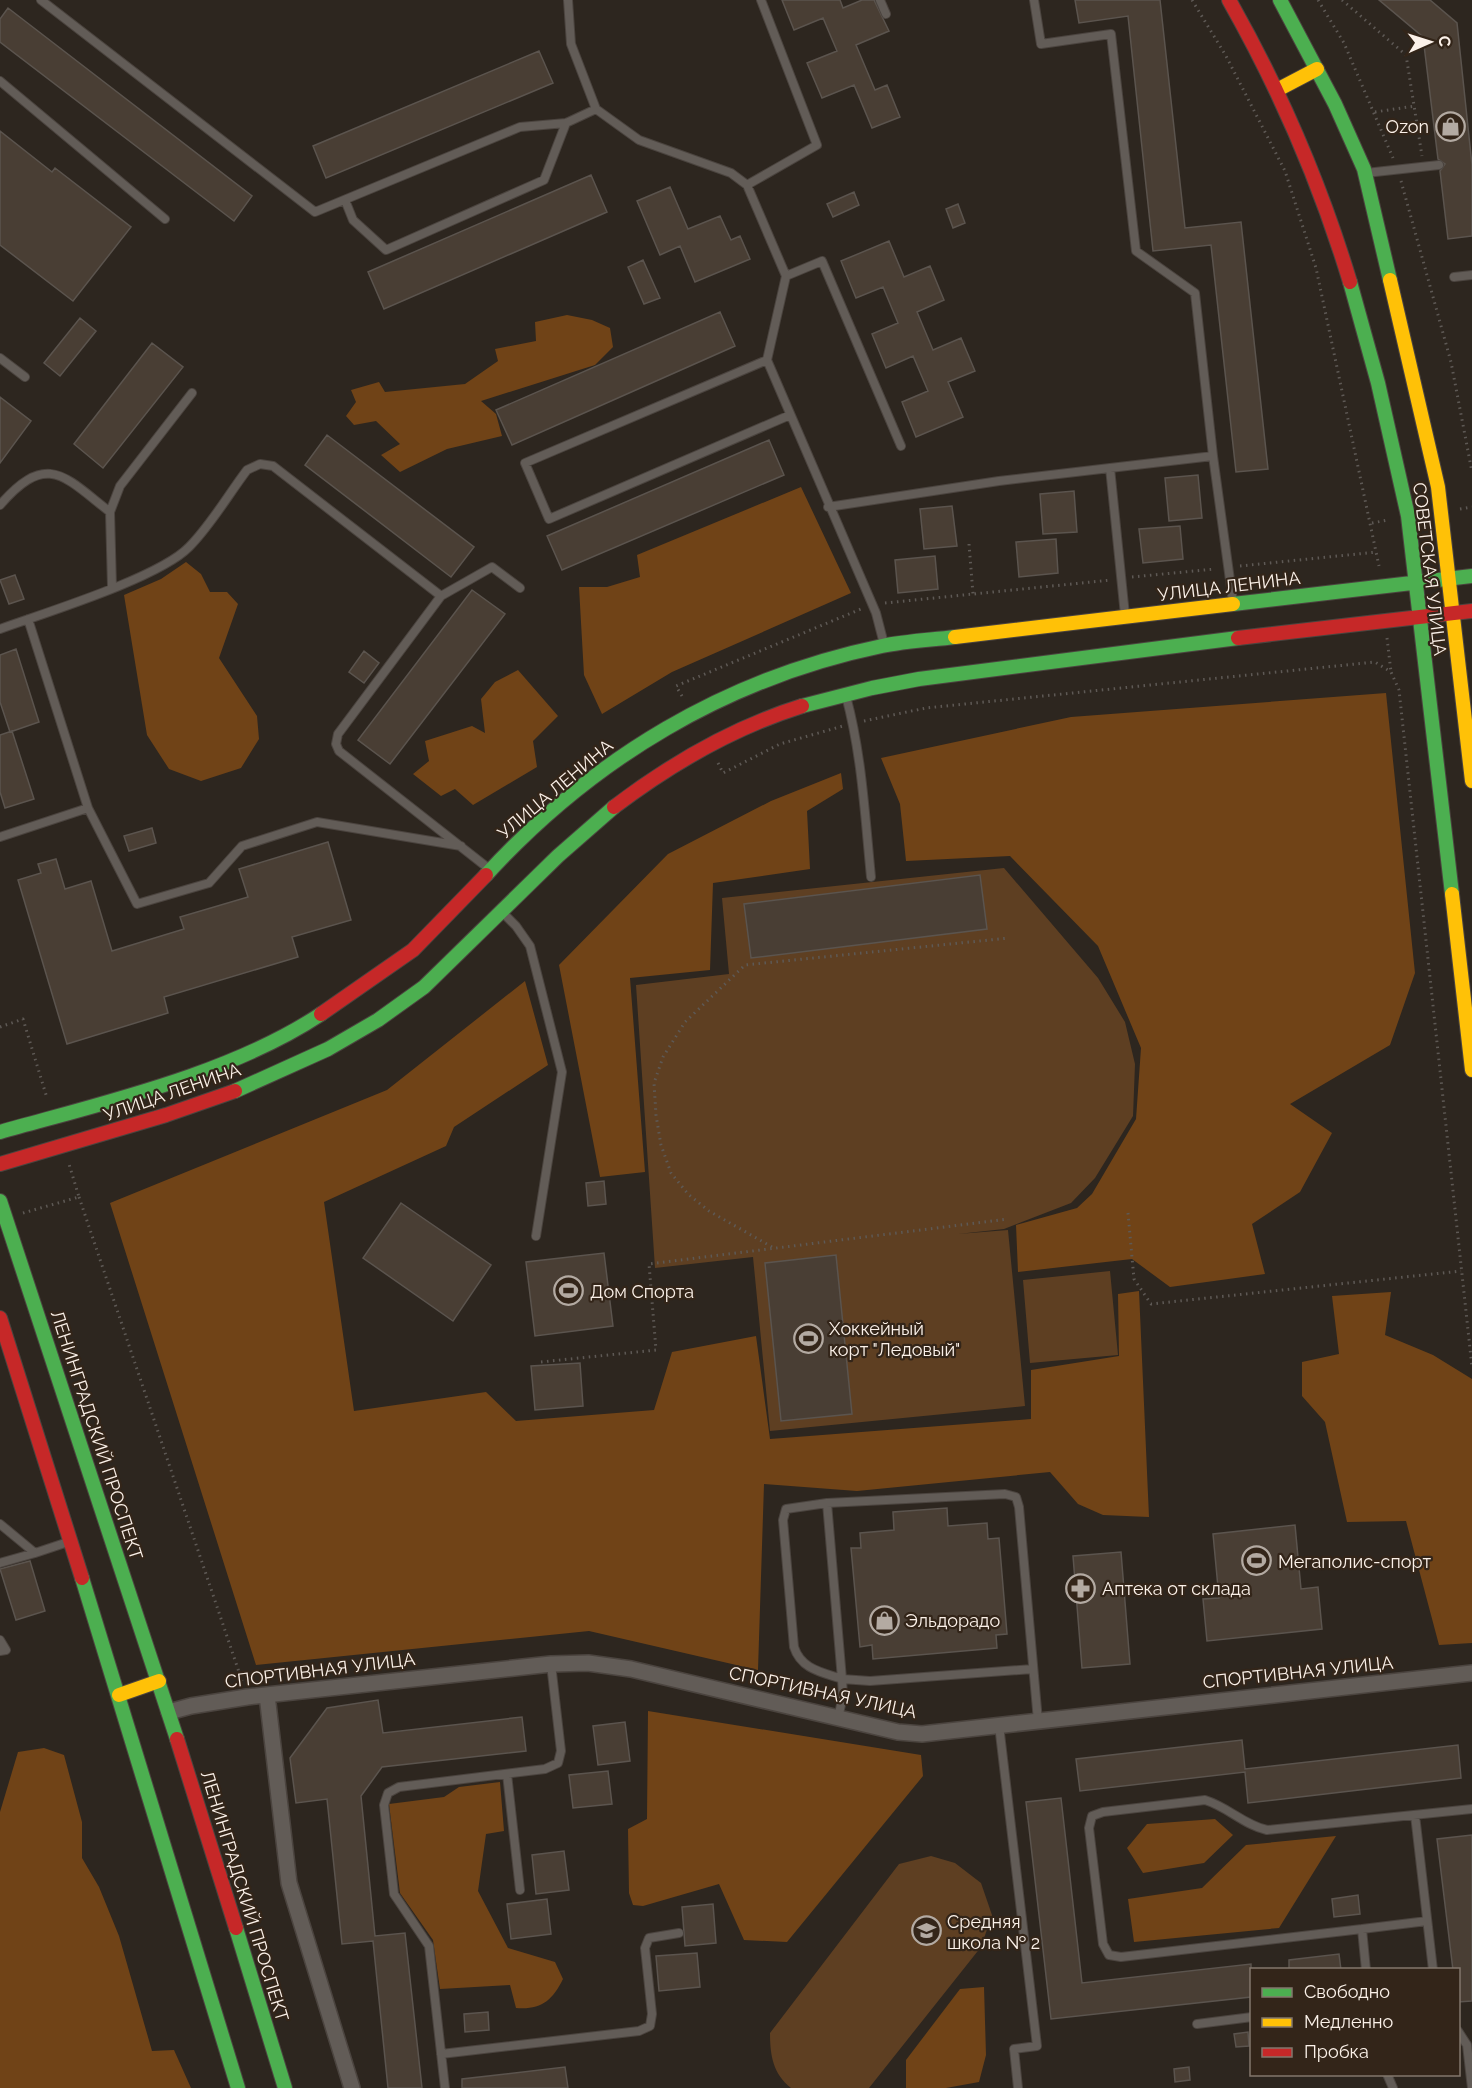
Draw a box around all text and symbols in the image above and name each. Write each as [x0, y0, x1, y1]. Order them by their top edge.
north arrow [1400, 12, 1460, 72]
text: С [1435, 35, 1454, 47]
shop icon: Ozon [1434, 110, 1466, 142]
place label: Ozon [1386, 116, 1429, 137]
street label: СОВЕТСКАЯ УЛИЦА [1409, 481, 1451, 657]
street label: УЛИЦА ЛЕНИНА [1156, 567, 1302, 605]
street label: УЛИЦА ЛЕНИНА [493, 735, 617, 843]
street label: УЛИЦА ЛЕНИНА [101, 1059, 243, 1125]
sports icon: Дом Спорта [553, 1275, 585, 1307]
place label: Дом Спорта [590, 1281, 694, 1302]
street label: ЛЕНИНГРАДСКИЙ ПРОСПЕКТ [47, 1307, 147, 1563]
place label: Хоккейный корт "Ледовый" [829, 1318, 960, 1360]
sports icon: Хоккейный корт "Ледовый" [792, 1322, 824, 1354]
sports icon: Мегаполис-спорт [1241, 1545, 1273, 1577]
place label: Мегаполис-спорт [1278, 1551, 1432, 1572]
pharmacy icon: Аптека от склада [1065, 1572, 1097, 1604]
place label: Аптека от склада [1102, 1578, 1251, 1599]
shop icon: Эльдорадо [868, 1604, 900, 1636]
place label: Эльдорадо [905, 1610, 1000, 1631]
street label: СПОРТИВНАЯ УЛИЦА [224, 1648, 416, 1692]
street label: СПОРТИВНАЯ УЛИЦА [1202, 1652, 1394, 1692]
street label: СПОРТИВНАЯ УЛИЦА [727, 1662, 919, 1722]
street label: ЛЕНИНГРАДСКИЙ ПРОСПЕКТ [197, 1768, 293, 2024]
place label: Средняя школа № 2 [947, 1911, 1040, 1953]
school or university icon: Средняя школа № 2 [910, 1915, 942, 1947]
legend [1250, 1968, 1460, 2076]
text: Свободно [1304, 1981, 1390, 2002]
text: Медленно [1304, 2011, 1393, 2032]
text: Пробка [1304, 2041, 1369, 2062]

